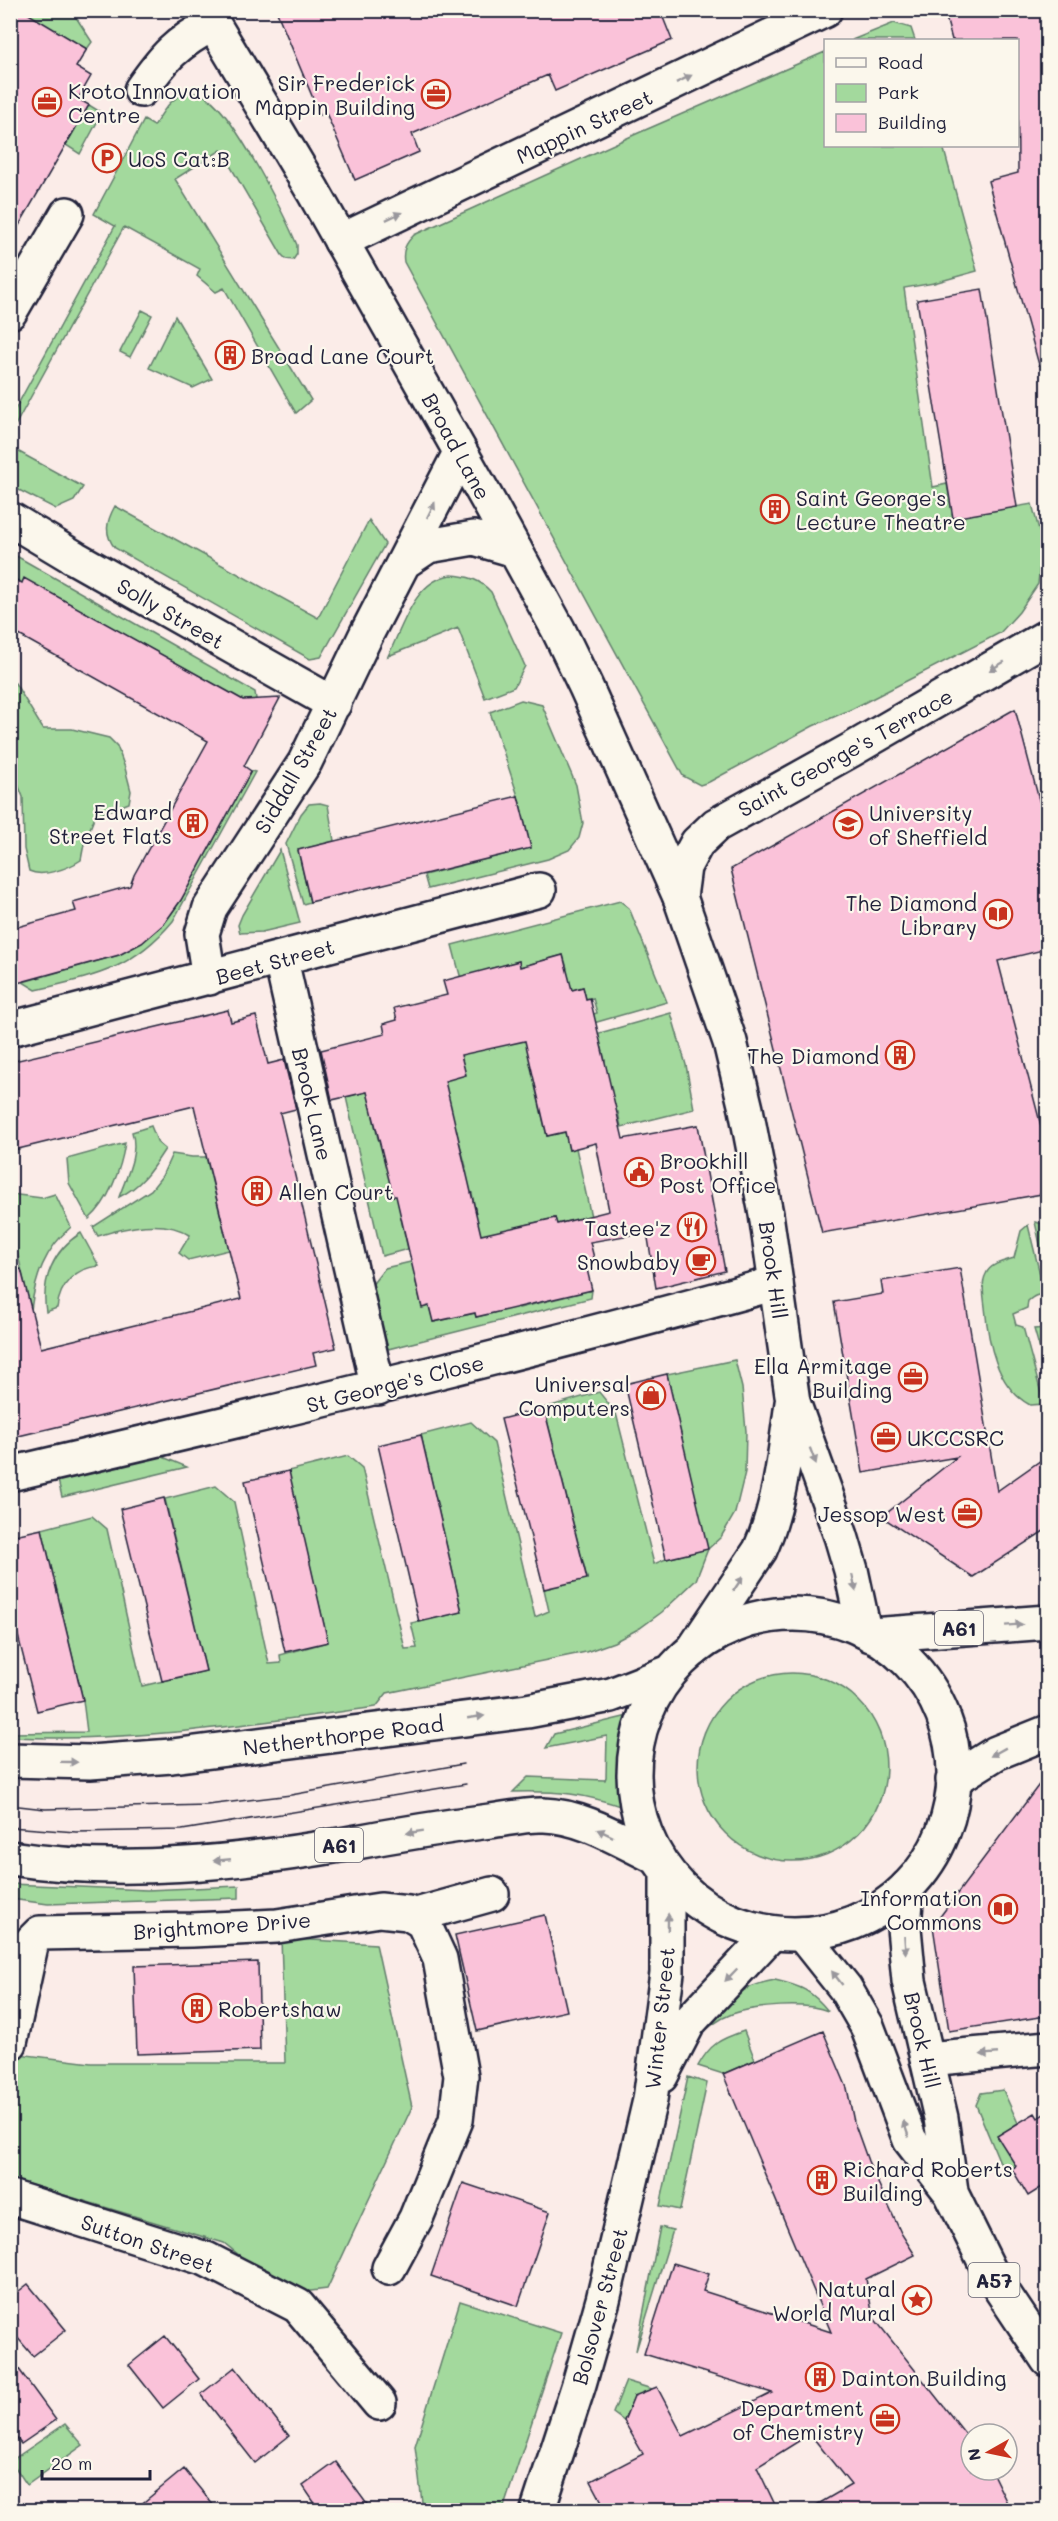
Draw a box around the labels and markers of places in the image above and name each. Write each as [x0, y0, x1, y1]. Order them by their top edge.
place label: Sir Frederick Mappin Building [255, 69, 415, 120]
place label: Kroto Innovation Centre [68, 77, 241, 128]
office icon: Sir Frederick Mappin Building [420, 78, 452, 110]
office icon: Kroto Innovation Centre [31, 86, 63, 118]
parking icon: UoS Cat:B [91, 142, 123, 174]
place label: UoS Cat:B [128, 145, 230, 172]
building icon: Broad Lane Court [214, 339, 246, 371]
place label: Broad Lane Court [251, 342, 434, 369]
place label: Saint George's Lecture Theatre [796, 484, 966, 535]
building icon: Saint George's Lecture Theatre [759, 493, 791, 525]
place label: Edward Street Flats [49, 798, 172, 849]
place label: University of Sheffield [869, 799, 987, 850]
building icon: Edward Street Flats [177, 807, 209, 839]
school or university icon: University of Sheffield [832, 808, 864, 840]
place label: The Diamond Library [846, 889, 977, 940]
library icon: The Diamond Library [982, 898, 1014, 930]
building icon: The Diamond [884, 1039, 916, 1071]
place label: The Diamond [748, 1042, 879, 1069]
place label: Brookhill Post Office [660, 1147, 776, 1198]
public building icon: Brookhill Post Office [623, 1156, 655, 1188]
building icon: Allen Court [241, 1175, 273, 1207]
place label: Allen Court [278, 1178, 393, 1205]
restaurant icon: Tastee'z [676, 1211, 708, 1243]
place label: Tastee'z [584, 1214, 671, 1241]
cafe icon: Snowbaby [685, 1245, 717, 1277]
place label: Snowbaby [577, 1248, 680, 1275]
place label: Ella Armitage Building [754, 1352, 892, 1403]
office icon: Ella Armitage Building [897, 1361, 929, 1393]
place label: Universal Computers [518, 1370, 630, 1421]
shop icon: Universal Computers [635, 1379, 667, 1411]
office icon: UKCCSRC [870, 1421, 902, 1453]
place label: UKCCSRC [907, 1424, 1004, 1451]
office icon: Jessop West [951, 1497, 983, 1529]
place label: Jessop West [818, 1500, 946, 1527]
place label: Information Commons [860, 1884, 982, 1935]
library icon: Information Commons [987, 1893, 1019, 1925]
building icon: Robertshaw [181, 1992, 213, 2024]
place label: Robertshaw [218, 1995, 342, 2022]
place label: Richard Roberts Building [843, 2155, 1013, 2206]
building icon: Richard Roberts Building [806, 2164, 838, 2196]
place label: Natural World Mural [772, 2275, 896, 2326]
place icon: Natural World Mural [901, 2284, 933, 2316]
building icon: Dainton Building [804, 2361, 836, 2393]
place label: Dainton Building [841, 2364, 1006, 2391]
place label: Department of Chemistry [733, 2394, 864, 2445]
office icon: Department of Chemistry [869, 2403, 901, 2435]

